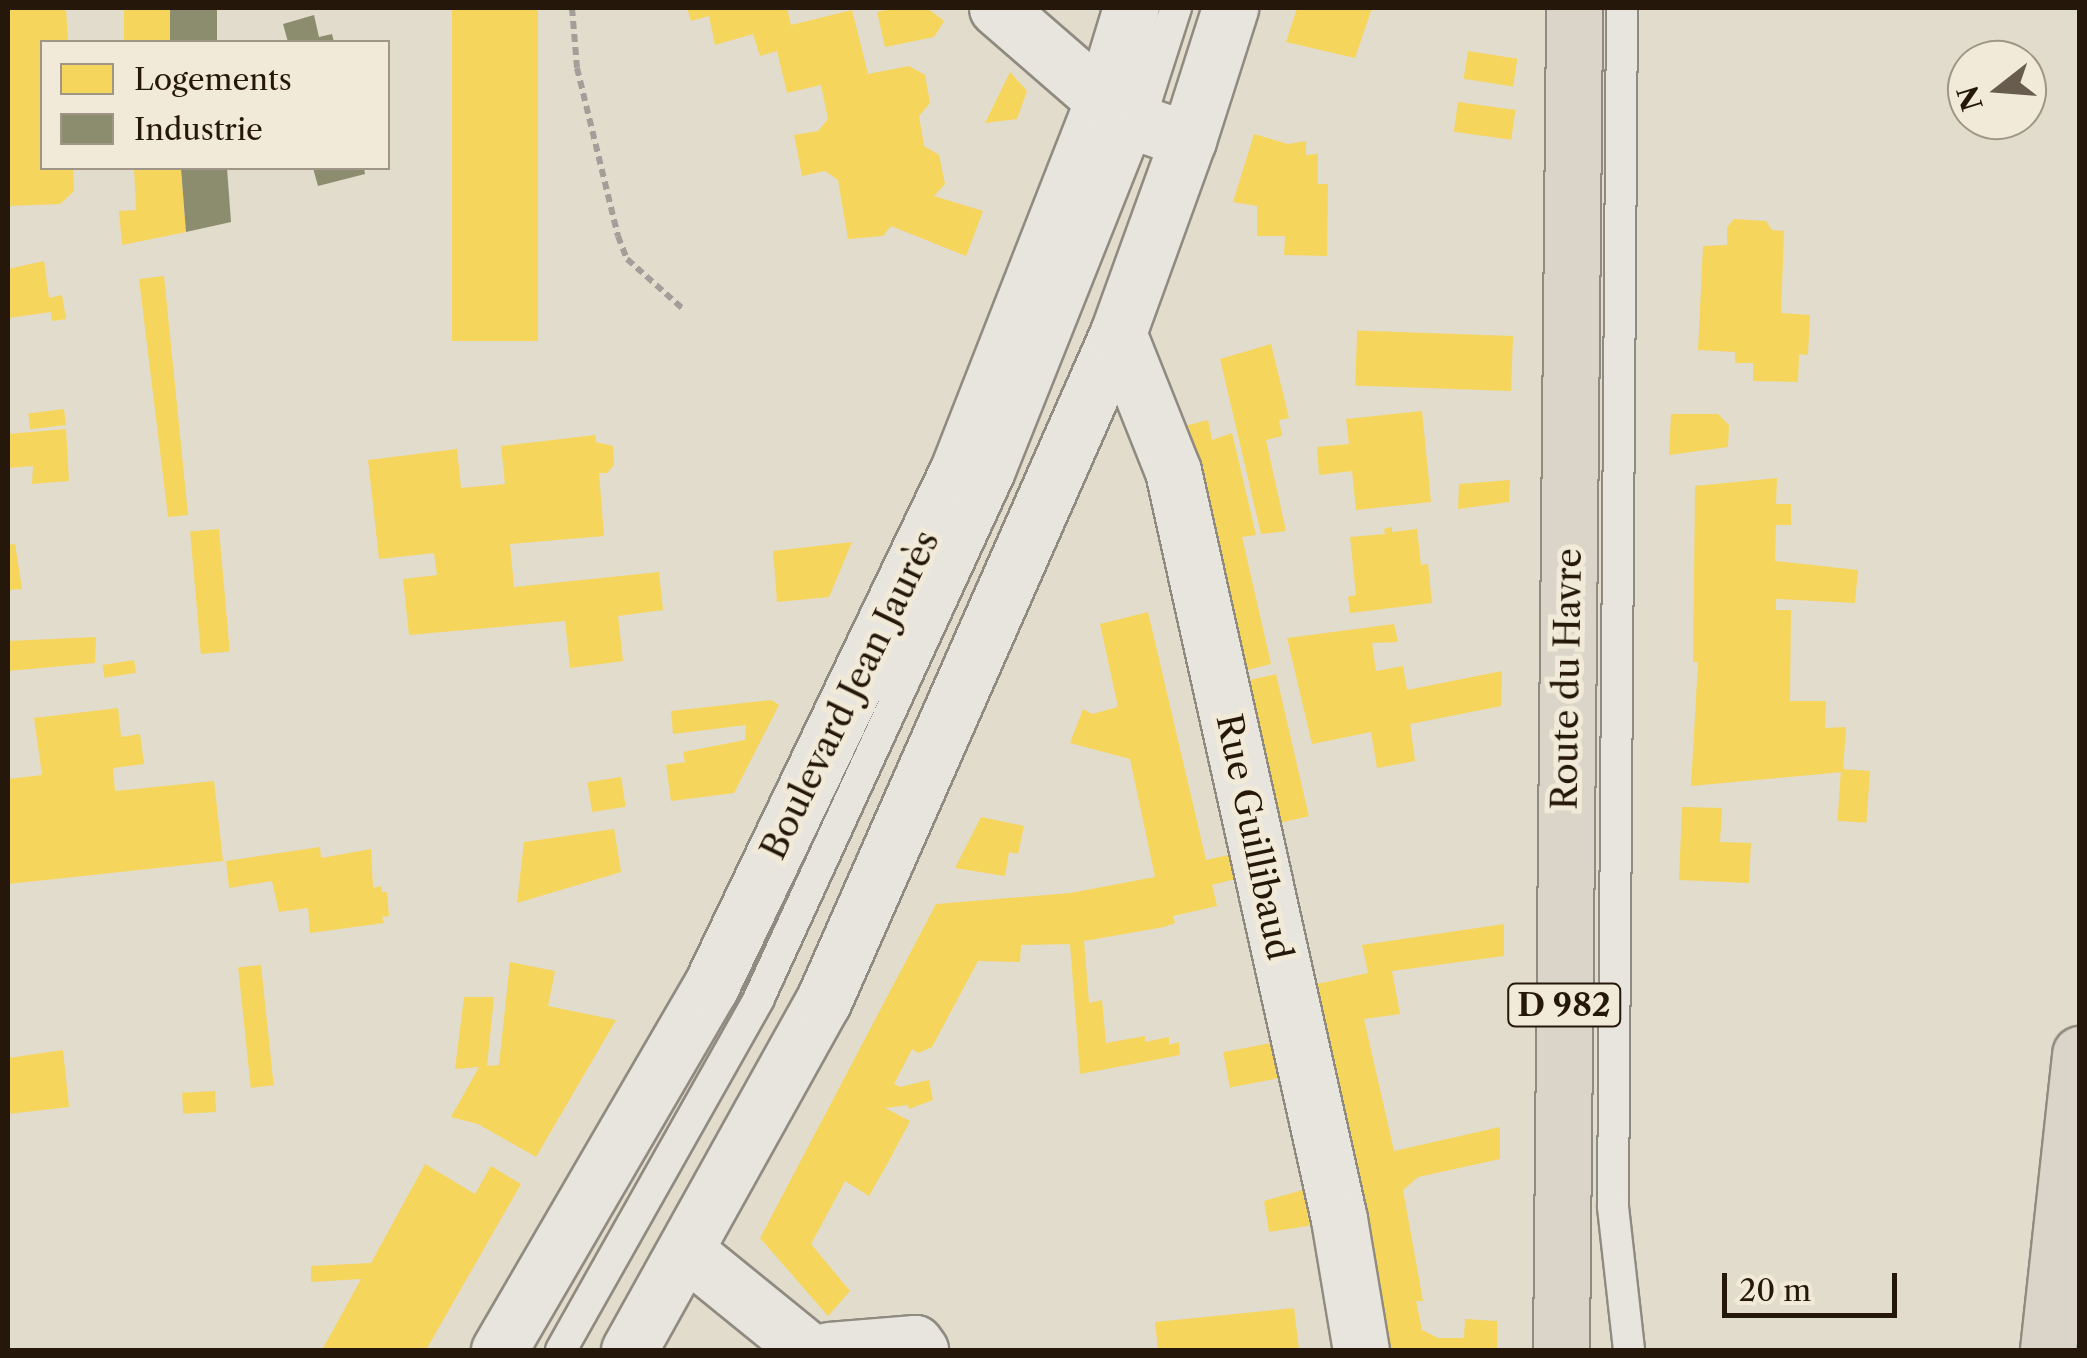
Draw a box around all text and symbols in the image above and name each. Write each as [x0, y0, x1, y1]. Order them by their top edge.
legend [40, 40, 390, 170]
north arrow [1947, 40, 2047, 140]
text: Logements [134, 61, 292, 98]
text: N [1950, 82, 1990, 115]
text: Industrie [134, 111, 263, 148]
street label: Boulevard Jean Jaurès [752, 524, 948, 866]
street label: Route du Havre [1544, 548, 1590, 810]
street label: Rue Guillibaud [1207, 710, 1301, 964]
road number: D 982 [1506, 978, 1622, 1032]
scale bar [1727, 1253, 1902, 1315]
text: 20 m [1739, 1272, 1811, 1309]

